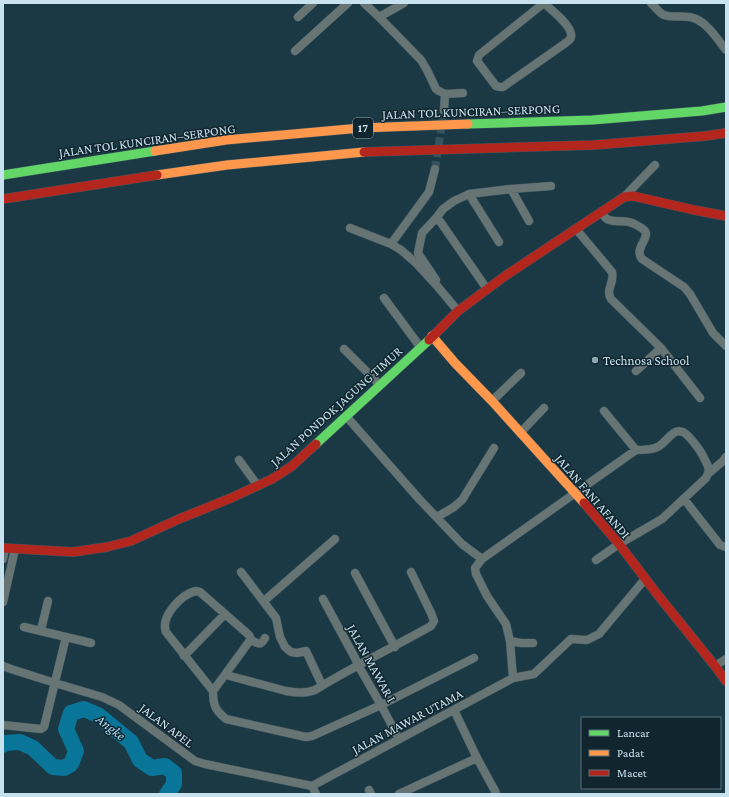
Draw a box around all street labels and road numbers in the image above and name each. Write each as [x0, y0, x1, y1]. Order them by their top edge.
street label: JALAN TOL KUNCIRAN–SERPONG [381, 101, 560, 122]
road number: 17 [353, 118, 373, 138]
street label: JALAN TOL KUNCIRAN–SERPONG [57, 121, 236, 160]
street label: JALAN PONDOK JAGUNG TIMUR [267, 343, 406, 470]
street label: JALAN FANI AFANDI [551, 450, 633, 542]
street label: JALAN MAWAR I [344, 621, 399, 705]
street label: JALAN MAWAR UTAMA [348, 686, 466, 757]
street label: JALAN APEL [136, 700, 197, 751]

